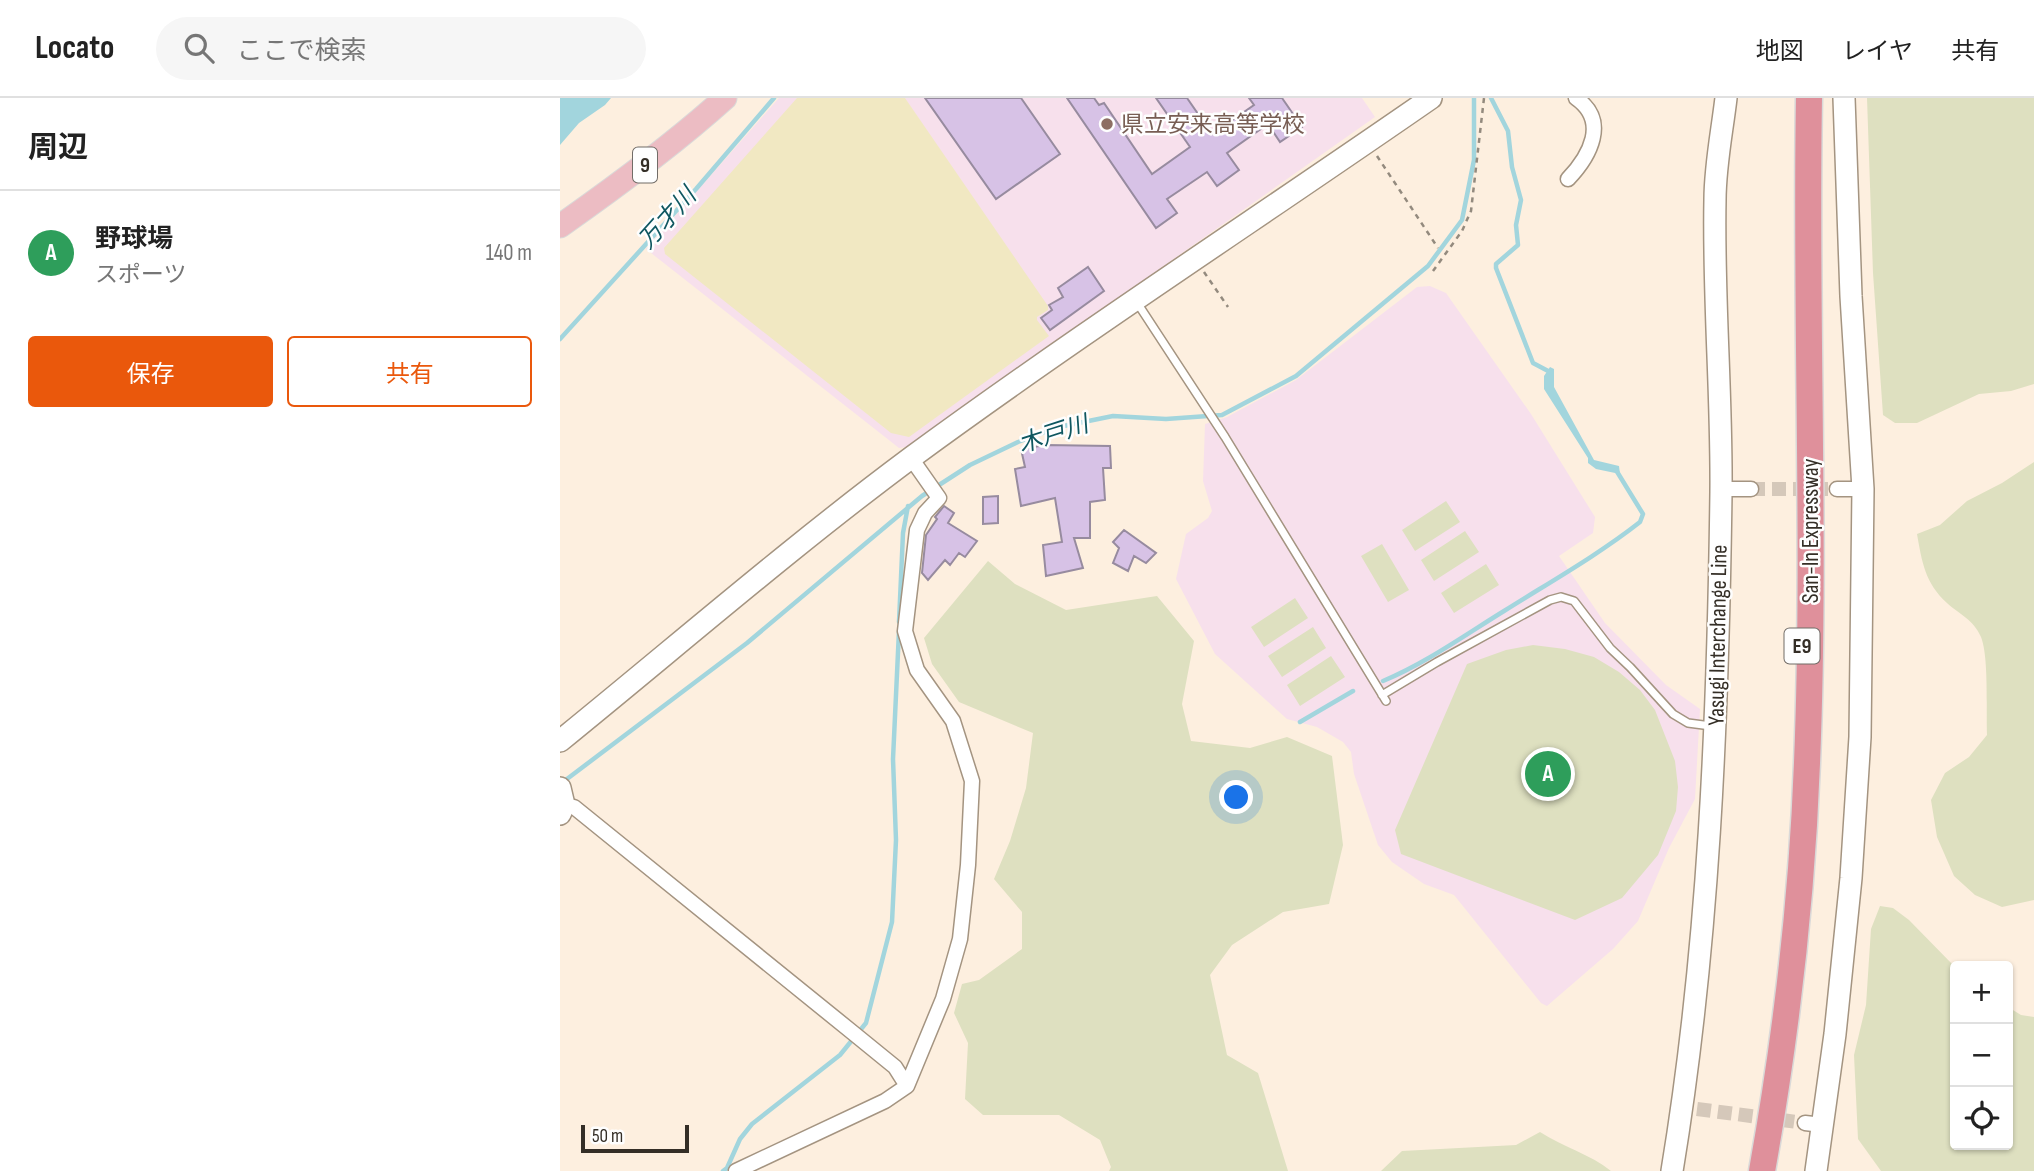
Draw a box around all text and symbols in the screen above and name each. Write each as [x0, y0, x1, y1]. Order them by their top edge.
search box [156, 17, 646, 80]
text: Locato [35, 28, 114, 68]
icon: search [180, 29, 218, 67]
text: ここで検索 [236, 36, 366, 67]
text: 地図 [1756, 37, 1804, 66]
text: レイヤ [1842, 37, 1913, 66]
text: 共有 [1951, 37, 1999, 66]
place label: 県立安来高等学校 [1121, 111, 1305, 139]
marker: 県立安来高等学校 [1099, 116, 1115, 132]
text: 周辺 [28, 130, 88, 166]
road number: 9 [633, 148, 657, 182]
water label: 万才川 [633, 180, 704, 255]
text: 野球場 [95, 224, 173, 255]
text: A [46, 239, 56, 267]
text: 140 m [486, 239, 532, 267]
text: スポーツ [95, 261, 187, 289]
button: 保存 [28, 336, 273, 407]
button: 共有 [287, 336, 532, 407]
water label: 木戸川 [1014, 409, 1095, 459]
street label: San-In Expressway [1797, 459, 1825, 603]
street label: Yasugi Interchange Line [1702, 544, 1734, 726]
road number: E9 [1784, 628, 1820, 664]
pin: A [1525, 748, 1571, 800]
your location [1219, 780, 1253, 814]
map controls [1950, 961, 2013, 1150]
button: + [1950, 961, 2013, 1024]
button: − [1950, 1024, 2013, 1087]
button: locate [1950, 1087, 2013, 1150]
scale bar [581, 1122, 690, 1154]
text: 50 m [592, 1125, 623, 1148]

